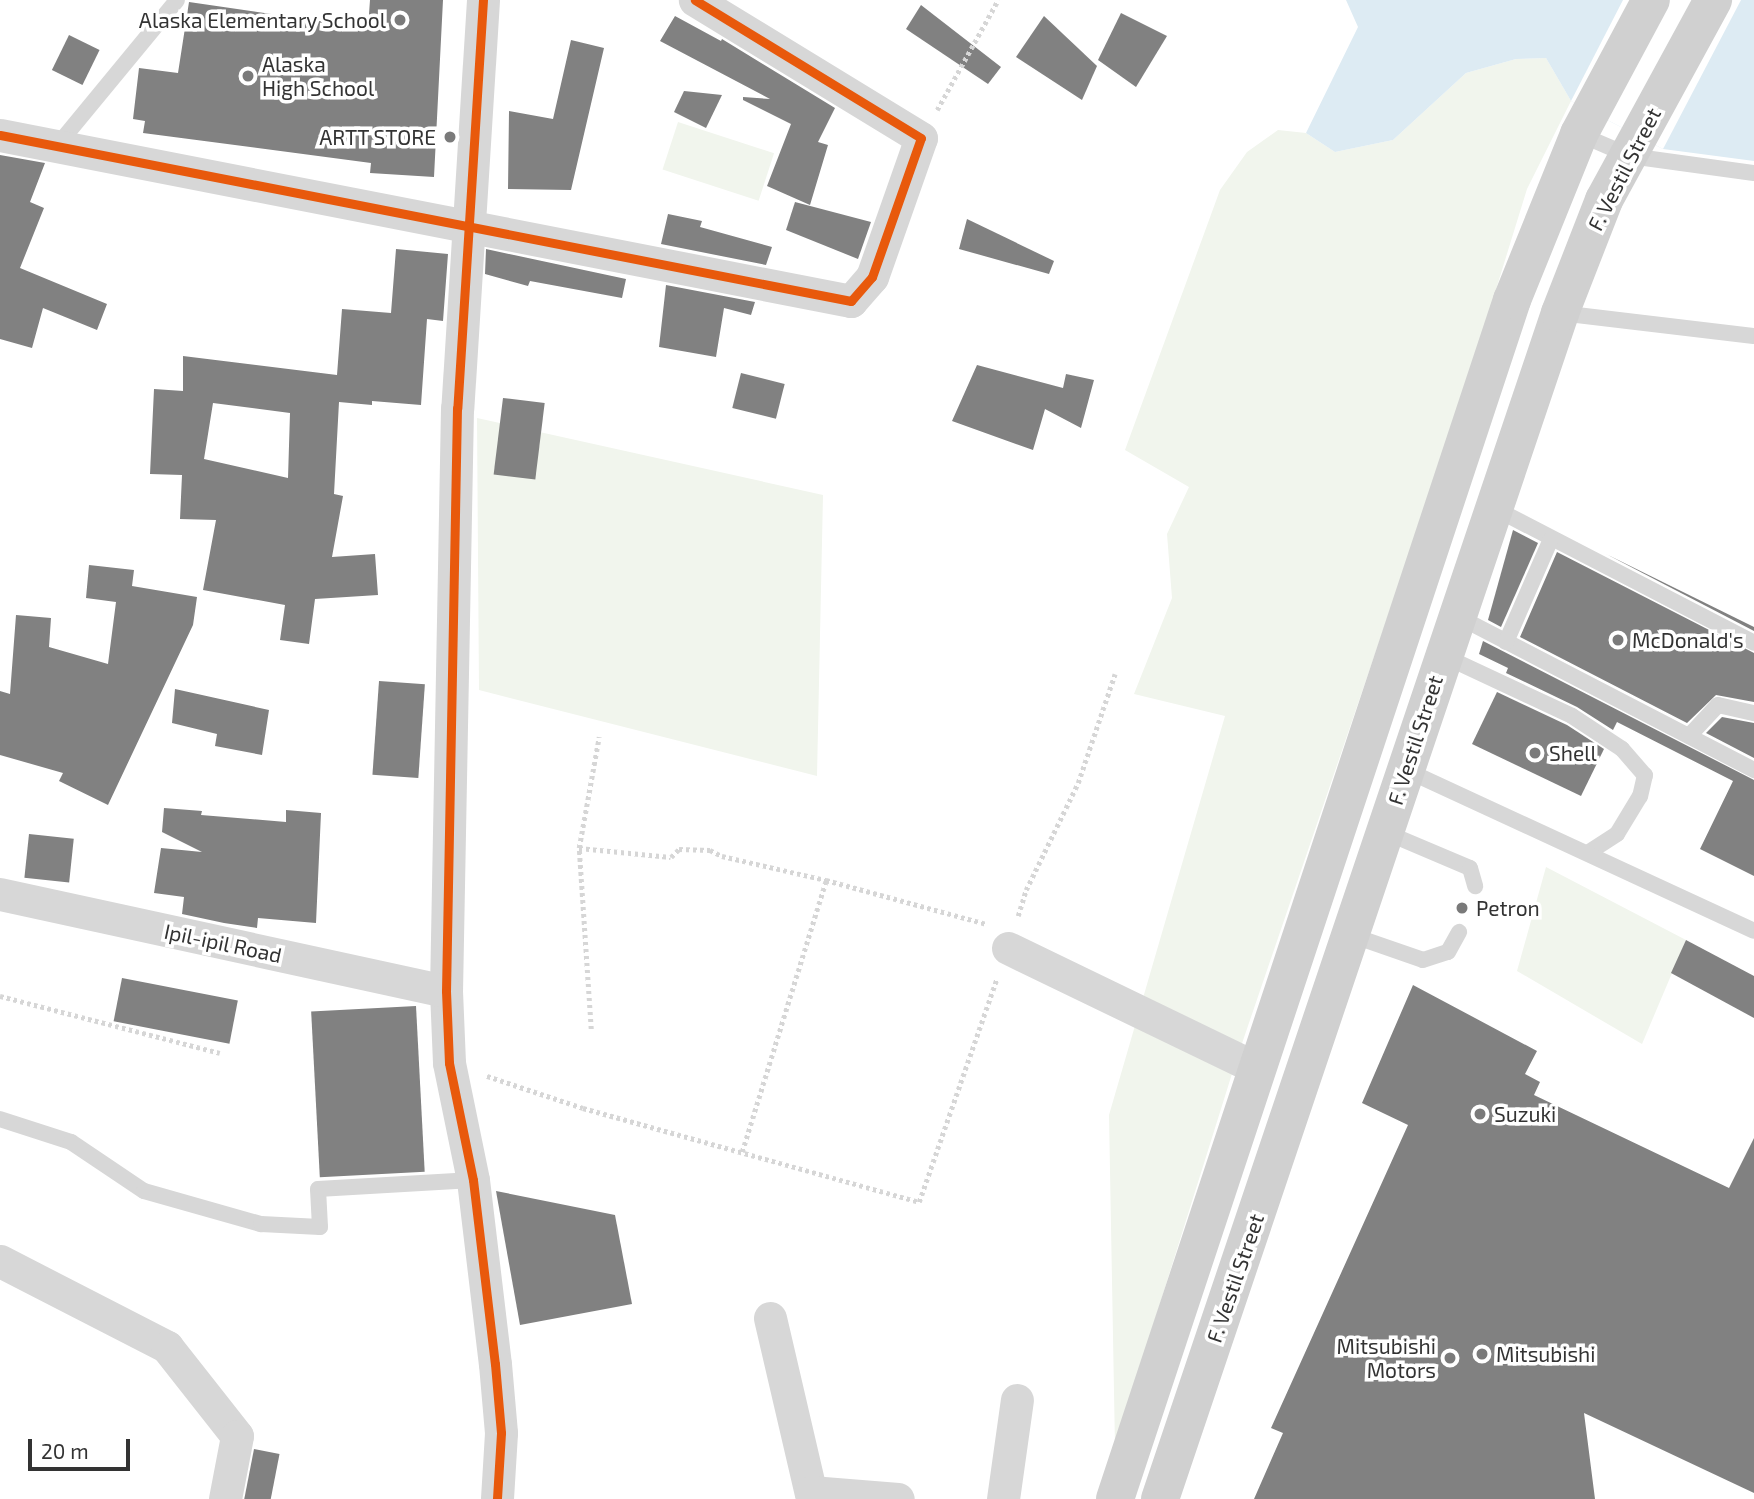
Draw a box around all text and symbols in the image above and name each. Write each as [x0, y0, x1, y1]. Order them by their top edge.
place label: Alaska Elementary School [138, 7, 386, 33]
marker: Alaska Elementary School [392, 12, 408, 28]
place label: Alaska High School [262, 51, 374, 101]
marker: Alaska High School [240, 68, 256, 84]
street label: F. Vestil Street [1582, 103, 1666, 235]
place label: ARTT STORE [319, 124, 436, 150]
marker: ARTT STORE [442, 129, 458, 145]
place label: McDonald's [1632, 627, 1744, 653]
marker: McDonald's [1610, 632, 1626, 648]
street label: F. Vestil Street [1382, 672, 1448, 808]
place label: Shell [1549, 740, 1597, 766]
marker: Shell [1527, 745, 1543, 761]
place label: Petron [1476, 895, 1540, 921]
marker: Petron [1454, 900, 1470, 916]
street label: Ipil-ipil Road [162, 918, 284, 968]
place label: Suzuki [1494, 1101, 1556, 1127]
marker: Suzuki [1472, 1106, 1488, 1122]
street label: F. Vestil Street [1201, 1210, 1269, 1346]
place label: Mitsubishi Motors [1336, 1333, 1436, 1383]
place label: Mitsubishi [1496, 1341, 1596, 1367]
marker: Mitsubishi [1474, 1346, 1490, 1362]
marker: Mitsubishi Motors [1442, 1350, 1458, 1366]
scale bar [32, 1426, 133, 1470]
text: 20 m [41, 1438, 89, 1463]

